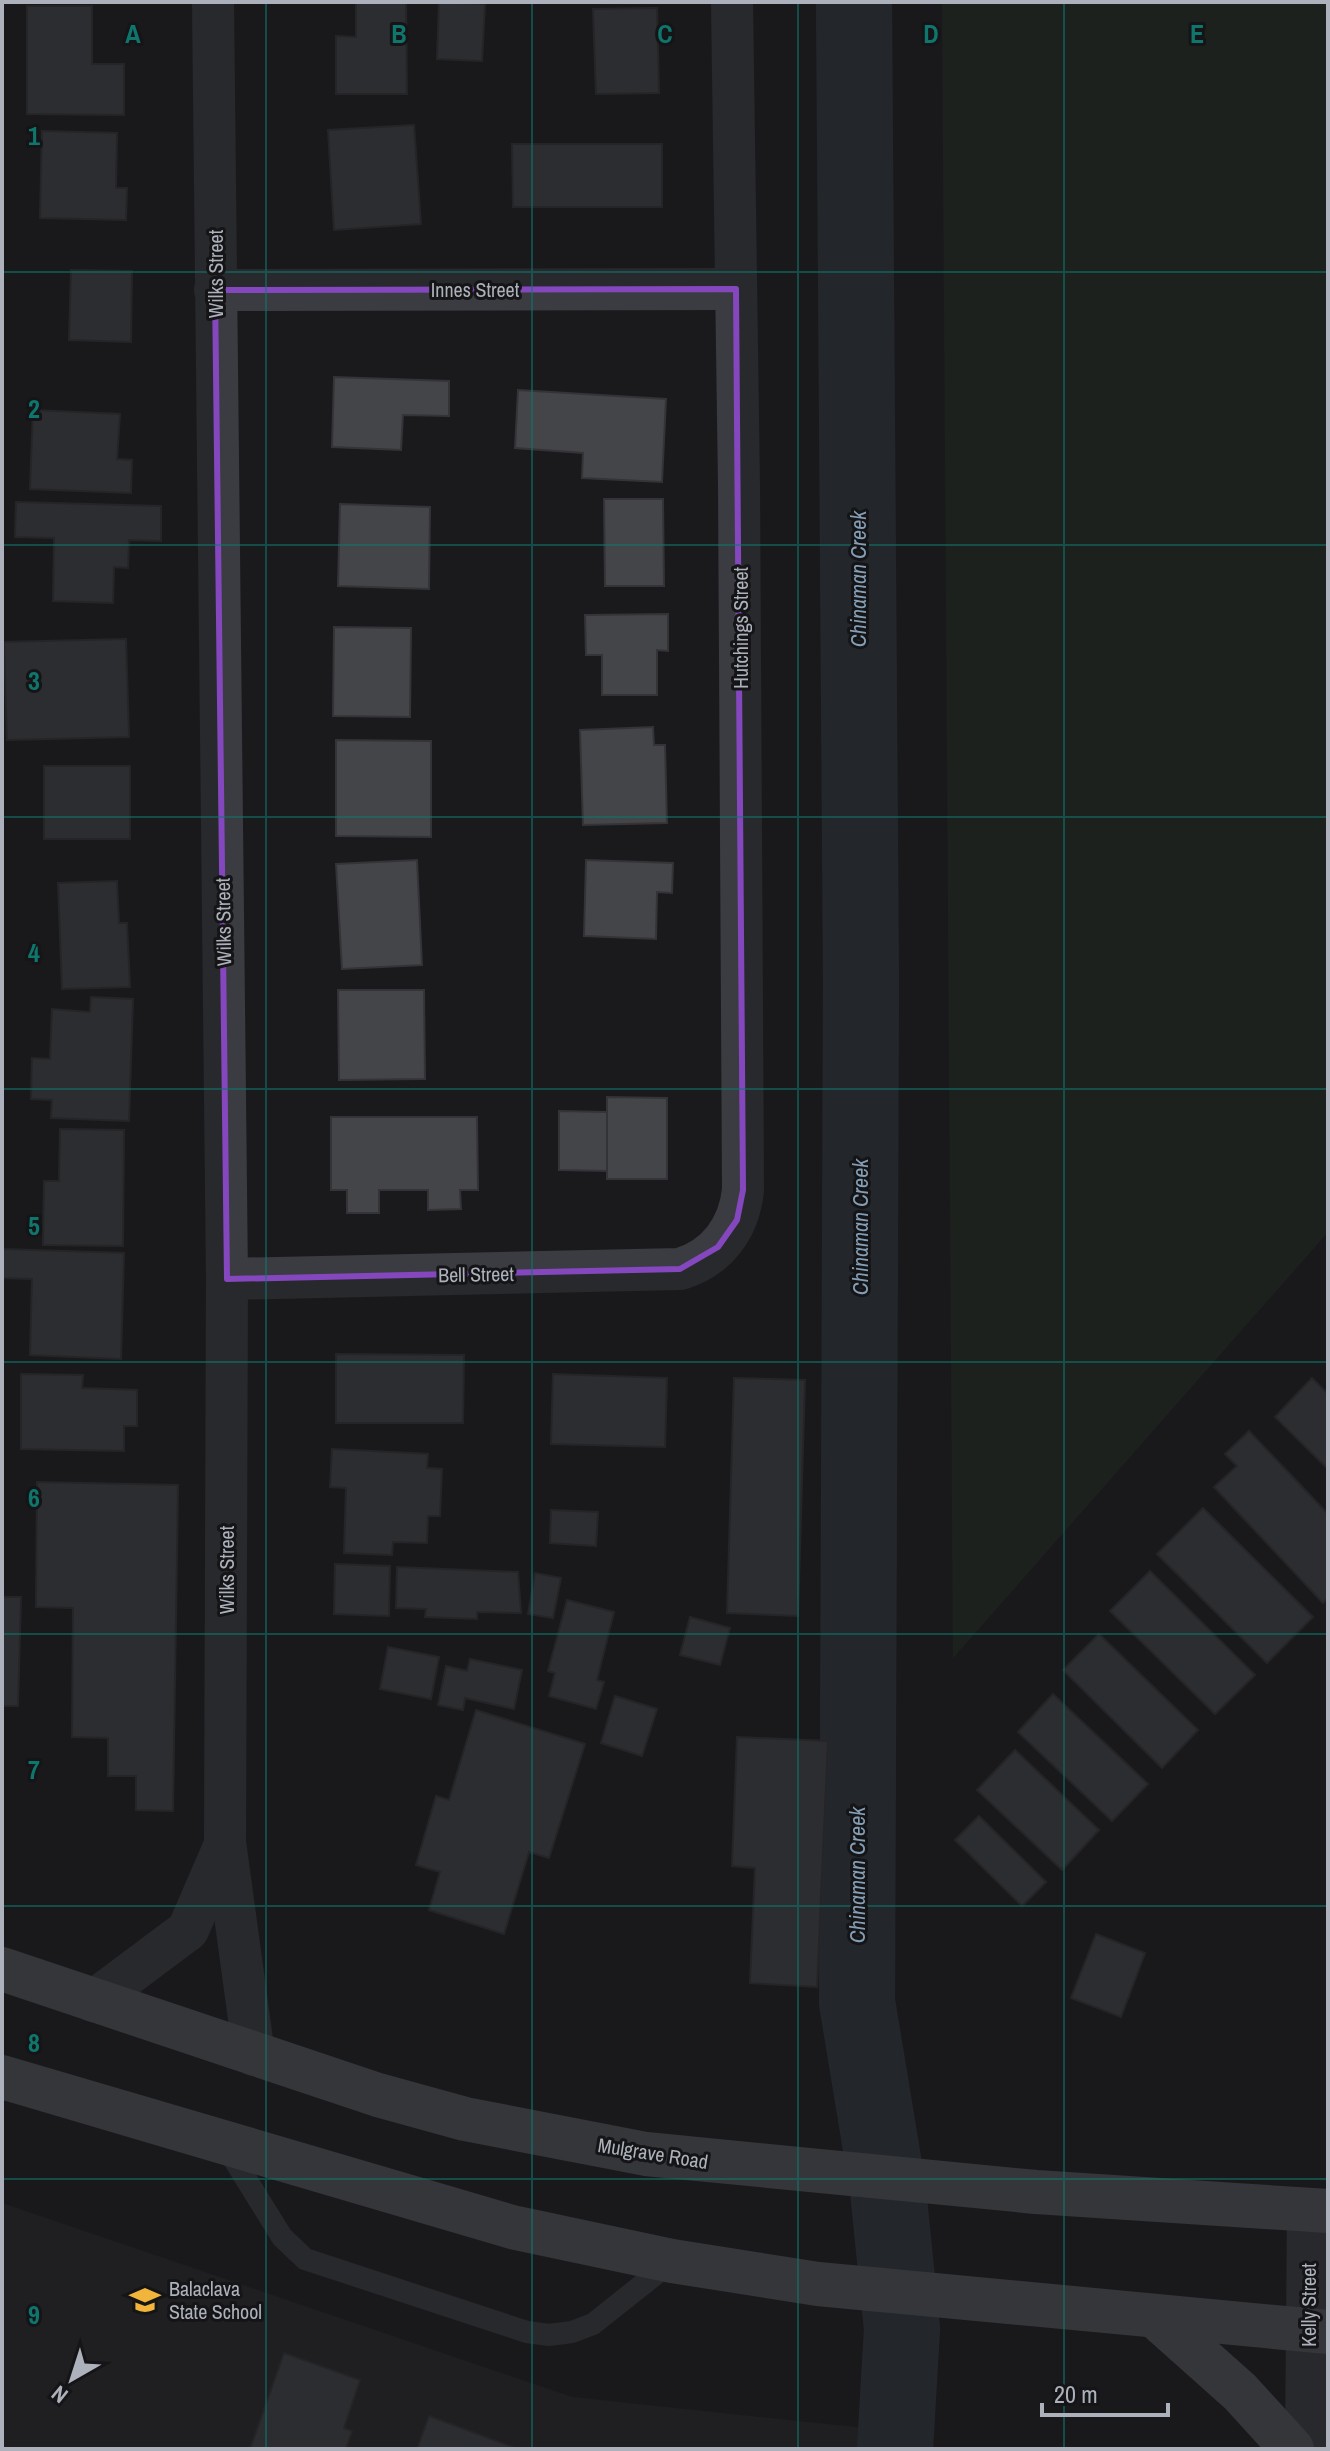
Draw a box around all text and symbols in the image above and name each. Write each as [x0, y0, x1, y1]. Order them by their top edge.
text: A [125, 16, 141, 51]
text: B [391, 16, 407, 51]
text: C [657, 16, 673, 51]
text: D [923, 16, 939, 51]
text: E [1190, 16, 1204, 51]
text: 1 [28, 118, 40, 153]
street label: Wilks Street [202, 229, 229, 318]
street label: Innes Street [431, 276, 520, 303]
text: 2 [28, 391, 40, 426]
water label: Chinaman Creek [843, 510, 873, 647]
street label: Hutchings Street [727, 566, 754, 689]
text: 3 [28, 663, 40, 698]
street label: Wilks Street [209, 877, 237, 966]
text: 4 [28, 935, 40, 970]
water label: Chinaman Creek [845, 1158, 875, 1295]
text: 5 [28, 1208, 40, 1243]
street label: Bell Street [438, 1260, 514, 1288]
text: 6 [28, 1480, 40, 1515]
street label: Wilks Street [213, 1525, 240, 1614]
text: 7 [28, 1752, 40, 1787]
water label: Chinaman Creek [842, 1806, 872, 1943]
text: 8 [28, 2025, 40, 2060]
street label: Mulgrave Road [596, 2131, 710, 2175]
street label: Kelly Street [1295, 2263, 1322, 2347]
place label: Balaclava State School [169, 2275, 262, 2325]
school or university icon: Balaclava State School [128, 2283, 162, 2317]
text: 9 [28, 2297, 40, 2332]
north arrow [32, 2339, 112, 2419]
scale bar [1042, 2367, 1168, 2417]
text: 20 m [1054, 2378, 1098, 2410]
text: N [45, 2379, 74, 2410]

